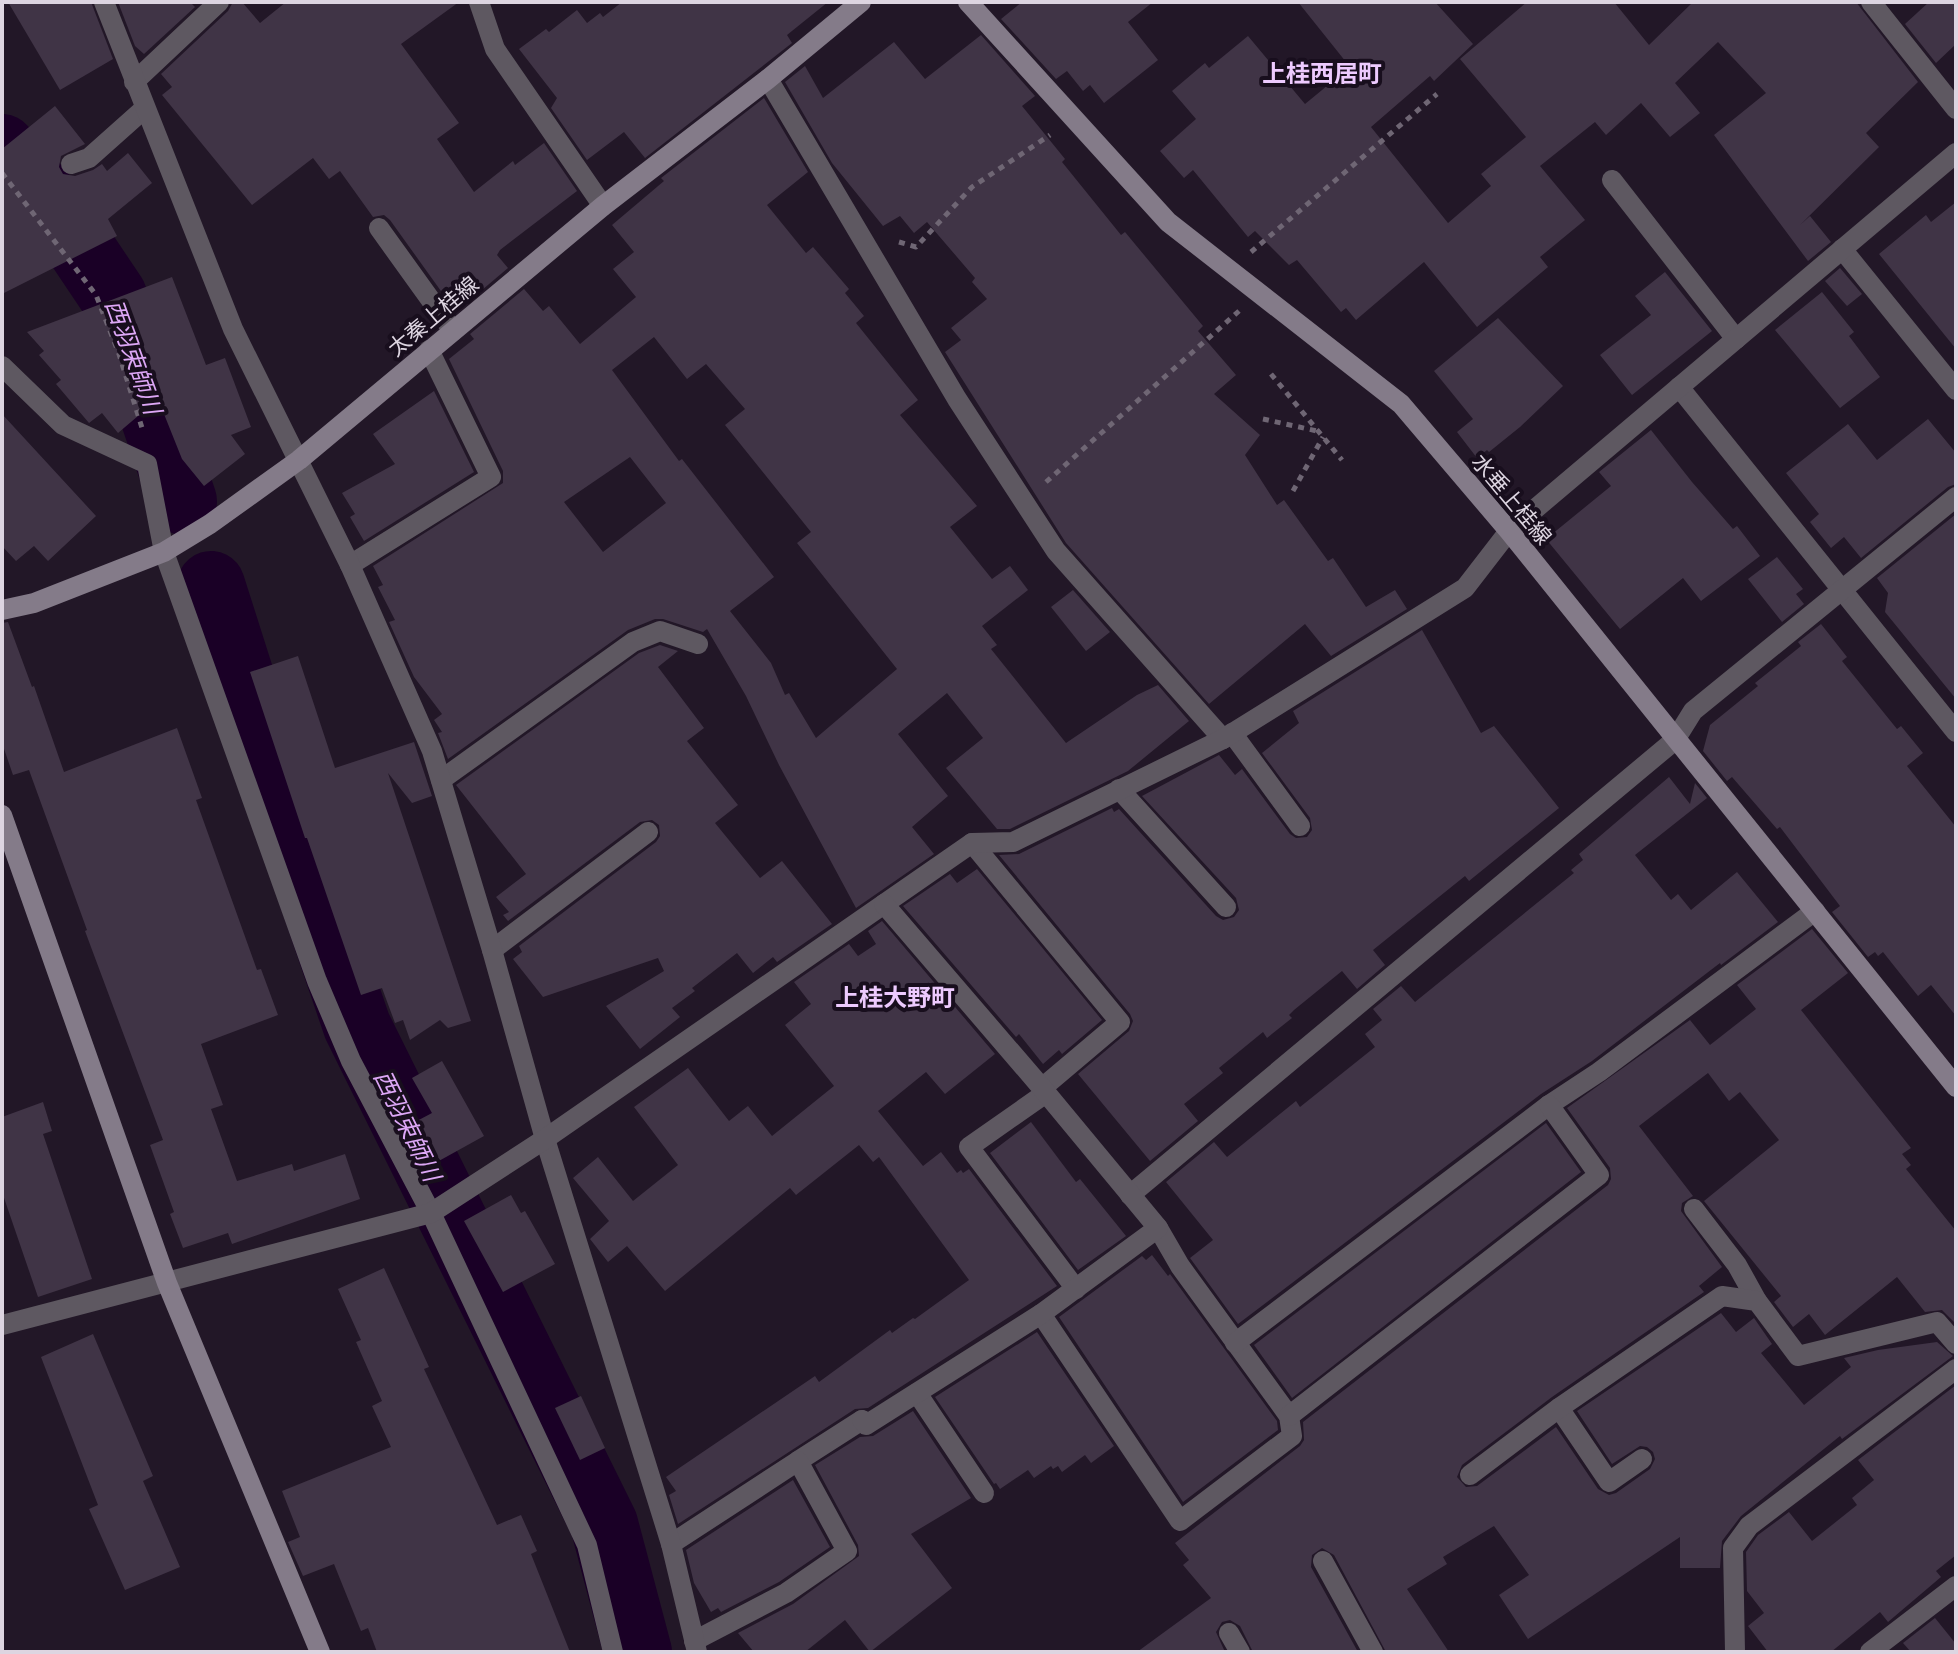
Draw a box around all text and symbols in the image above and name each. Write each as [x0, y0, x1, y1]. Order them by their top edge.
district label: 上桂西居町 [1262, 58, 1382, 89]
street label: 太秦上桂線 [382, 270, 485, 363]
water label: 西羽束師川 [98, 295, 170, 421]
street label: 水垂上桂線 [1465, 448, 1558, 551]
district label: 上桂大野町 [835, 982, 955, 1013]
water label: 西羽束師川 [367, 1065, 449, 1189]

